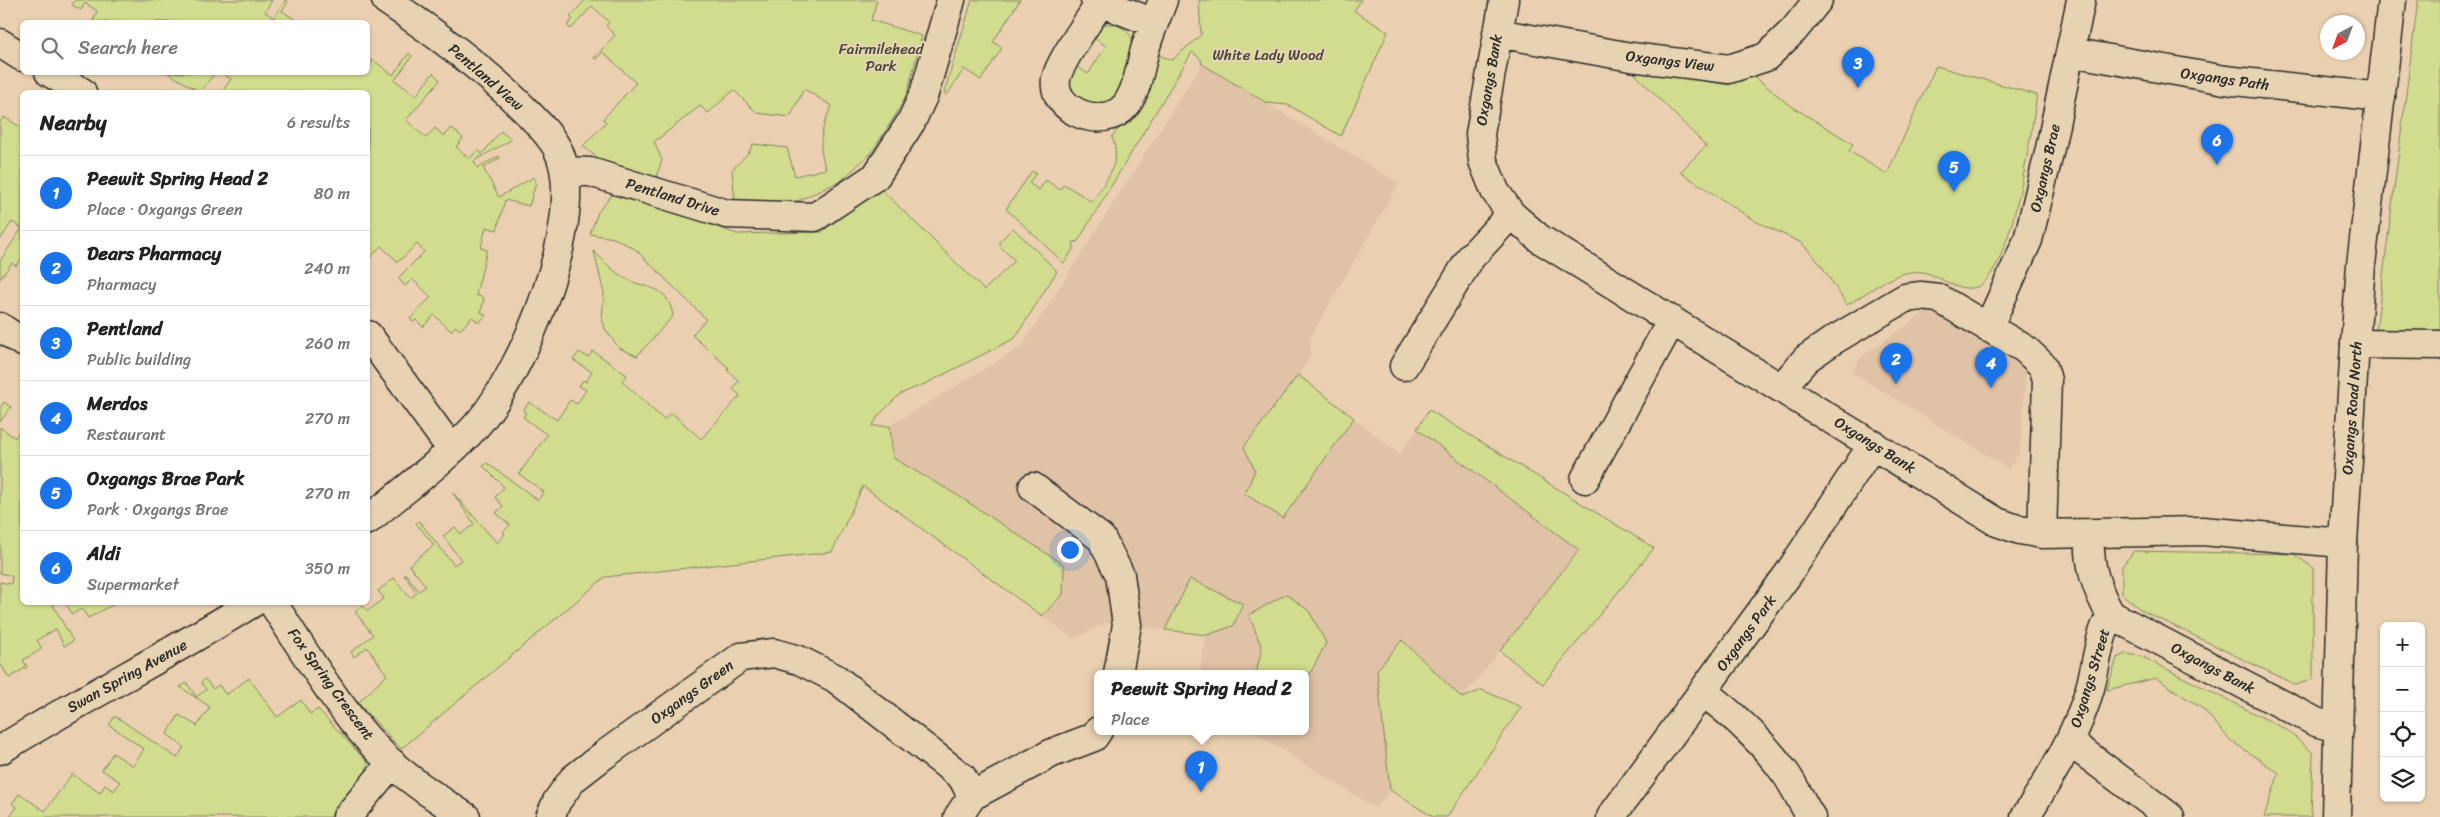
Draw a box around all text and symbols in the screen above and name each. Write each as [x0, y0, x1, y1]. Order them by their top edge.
north arrow [2320, 15, 2365, 60]
search box [20, 20, 370, 75]
text: Search here [78, 31, 178, 64]
street label: Oxgangs Bank [1468, 31, 1510, 128]
icon: search [38, 34, 66, 62]
park label: Fairmilehead Park [839, 36, 924, 79]
street label: Pentland View [442, 37, 530, 118]
park label: White Lady Wood [1213, 42, 1325, 68]
street label: Oxgangs View [1624, 43, 1716, 79]
pin: 3 [1842, 47, 1874, 88]
street label: Oxgangs Path [2179, 60, 2271, 98]
text: Nearby [40, 104, 106, 142]
text: 6 results [287, 108, 350, 137]
street label: Oxgangs Brae [2022, 121, 2068, 215]
pin: 6 [2201, 124, 2233, 165]
pin: 5 [1938, 151, 1970, 192]
text: Peewit Spring Head 2 [87, 162, 268, 195]
street label: Pentland Drive [623, 170, 723, 224]
text: 1 [53, 179, 59, 208]
text: 80 m [314, 179, 350, 208]
text: Place · Oxgangs Green [87, 195, 243, 224]
text: Dears Pharmacy [87, 237, 221, 270]
text: 2 [51, 254, 61, 283]
text: 240 m [304, 254, 350, 283]
text: Pharmacy [87, 270, 156, 299]
text: Pentland [87, 312, 162, 345]
text: 3 [52, 329, 60, 358]
text: 260 m [305, 329, 350, 358]
street label: Oxgangs Road North [2334, 340, 2370, 476]
pin: 2 [1880, 343, 1912, 384]
text: Public building [87, 345, 191, 374]
pin: 4 [1975, 347, 2007, 388]
text: Merdos [87, 387, 148, 420]
text: 4 [51, 404, 61, 433]
text: 270 m [305, 404, 350, 433]
street label: Oxgangs Bank [1829, 410, 1922, 481]
text: Restaurant [87, 420, 166, 449]
text: Oxgangs Brae Park [87, 462, 244, 495]
text: 5 [51, 479, 61, 508]
text: 270 m [305, 479, 350, 508]
text: Park · Oxgangs Brae [87, 495, 228, 524]
text: Aldi [87, 537, 120, 570]
your location [1057, 537, 1083, 563]
text: 6 [51, 554, 61, 583]
text: 350 m [305, 554, 350, 583]
text: Supermarket [87, 570, 179, 599]
street label: Oxgangs Park [1709, 588, 1784, 677]
street label: Fox Spring Crescent [281, 622, 381, 746]
map controls [2380, 622, 2425, 802]
button: + [2380, 622, 2425, 667]
street label: Oxgangs Street [2063, 625, 2118, 731]
street label: Swan Spring Avenue [62, 632, 192, 720]
street label: Oxgangs Bank [2166, 635, 2261, 702]
street label: Oxgangs Green [645, 653, 739, 731]
button: − [2380, 667, 2425, 712]
popup [1094, 670, 1309, 735]
text: Peewit Spring Head 2 [1111, 672, 1292, 705]
text: Place [1111, 705, 1149, 734]
button: locate [2380, 712, 2425, 757]
pin: 1 [1185, 751, 1217, 792]
button: layers [2380, 757, 2425, 802]

